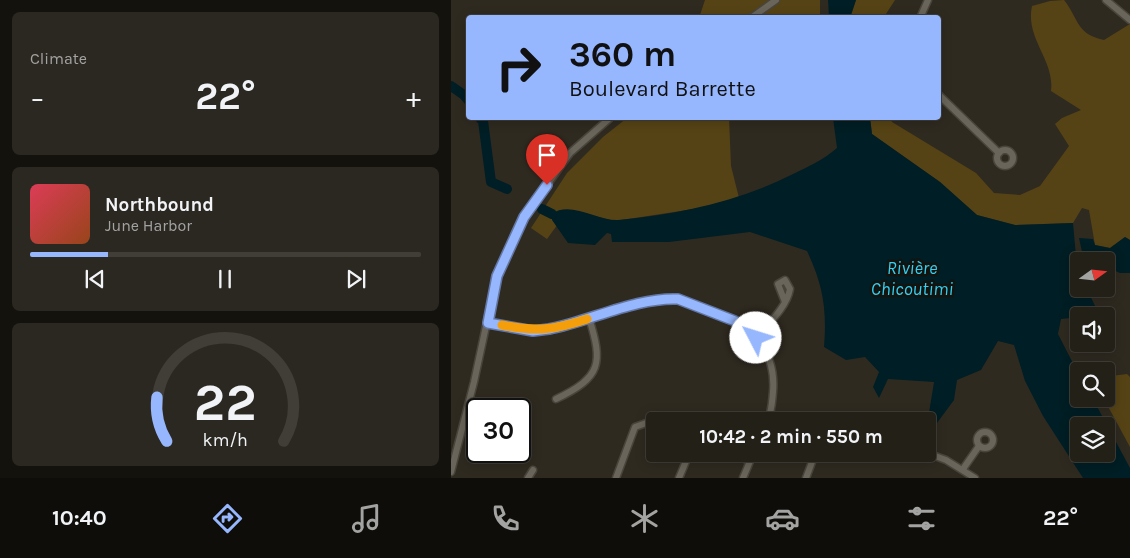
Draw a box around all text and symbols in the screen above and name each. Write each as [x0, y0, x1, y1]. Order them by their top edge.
text: 360 m [569, 34, 676, 75]
icon: right [486, 35, 551, 100]
text: Climate [30, 49, 87, 68]
text: 22° [195, 74, 256, 119]
text: Boulevard Barrette [569, 76, 756, 102]
text: − [30, 81, 45, 114]
text: + [406, 81, 421, 114]
pin [526, 134, 568, 185]
icon: arrive [533, 141, 561, 169]
text: Northbound [105, 194, 214, 216]
text: June Harbor [105, 216, 192, 235]
north arrow [1070, 252, 1115, 298]
map controls [1070, 252, 1115, 462]
water label: Rivière Chicoutimi [871, 257, 953, 300]
icon: previous [81, 265, 109, 293]
icon: pause [211, 265, 239, 293]
icon: next [342, 265, 370, 293]
button: sound [1070, 307, 1115, 352]
position arrow [729, 311, 781, 363]
button: search [1070, 362, 1115, 407]
text: 22 [194, 372, 257, 433]
speed limit sign: 30 [466, 398, 531, 463]
button: layers [1070, 417, 1115, 462]
text: 10:42 · 2 min · 550 m [699, 426, 883, 448]
text: km/h [203, 430, 248, 451]
icon: directions [210, 501, 245, 536]
icon: music [349, 501, 384, 536]
icon: phone [488, 501, 523, 536]
icon: climate [627, 501, 662, 536]
icon: car [765, 501, 800, 536]
icon: filters [904, 501, 939, 536]
text: 10:40 [52, 505, 107, 531]
text: 22° [1043, 505, 1078, 531]

